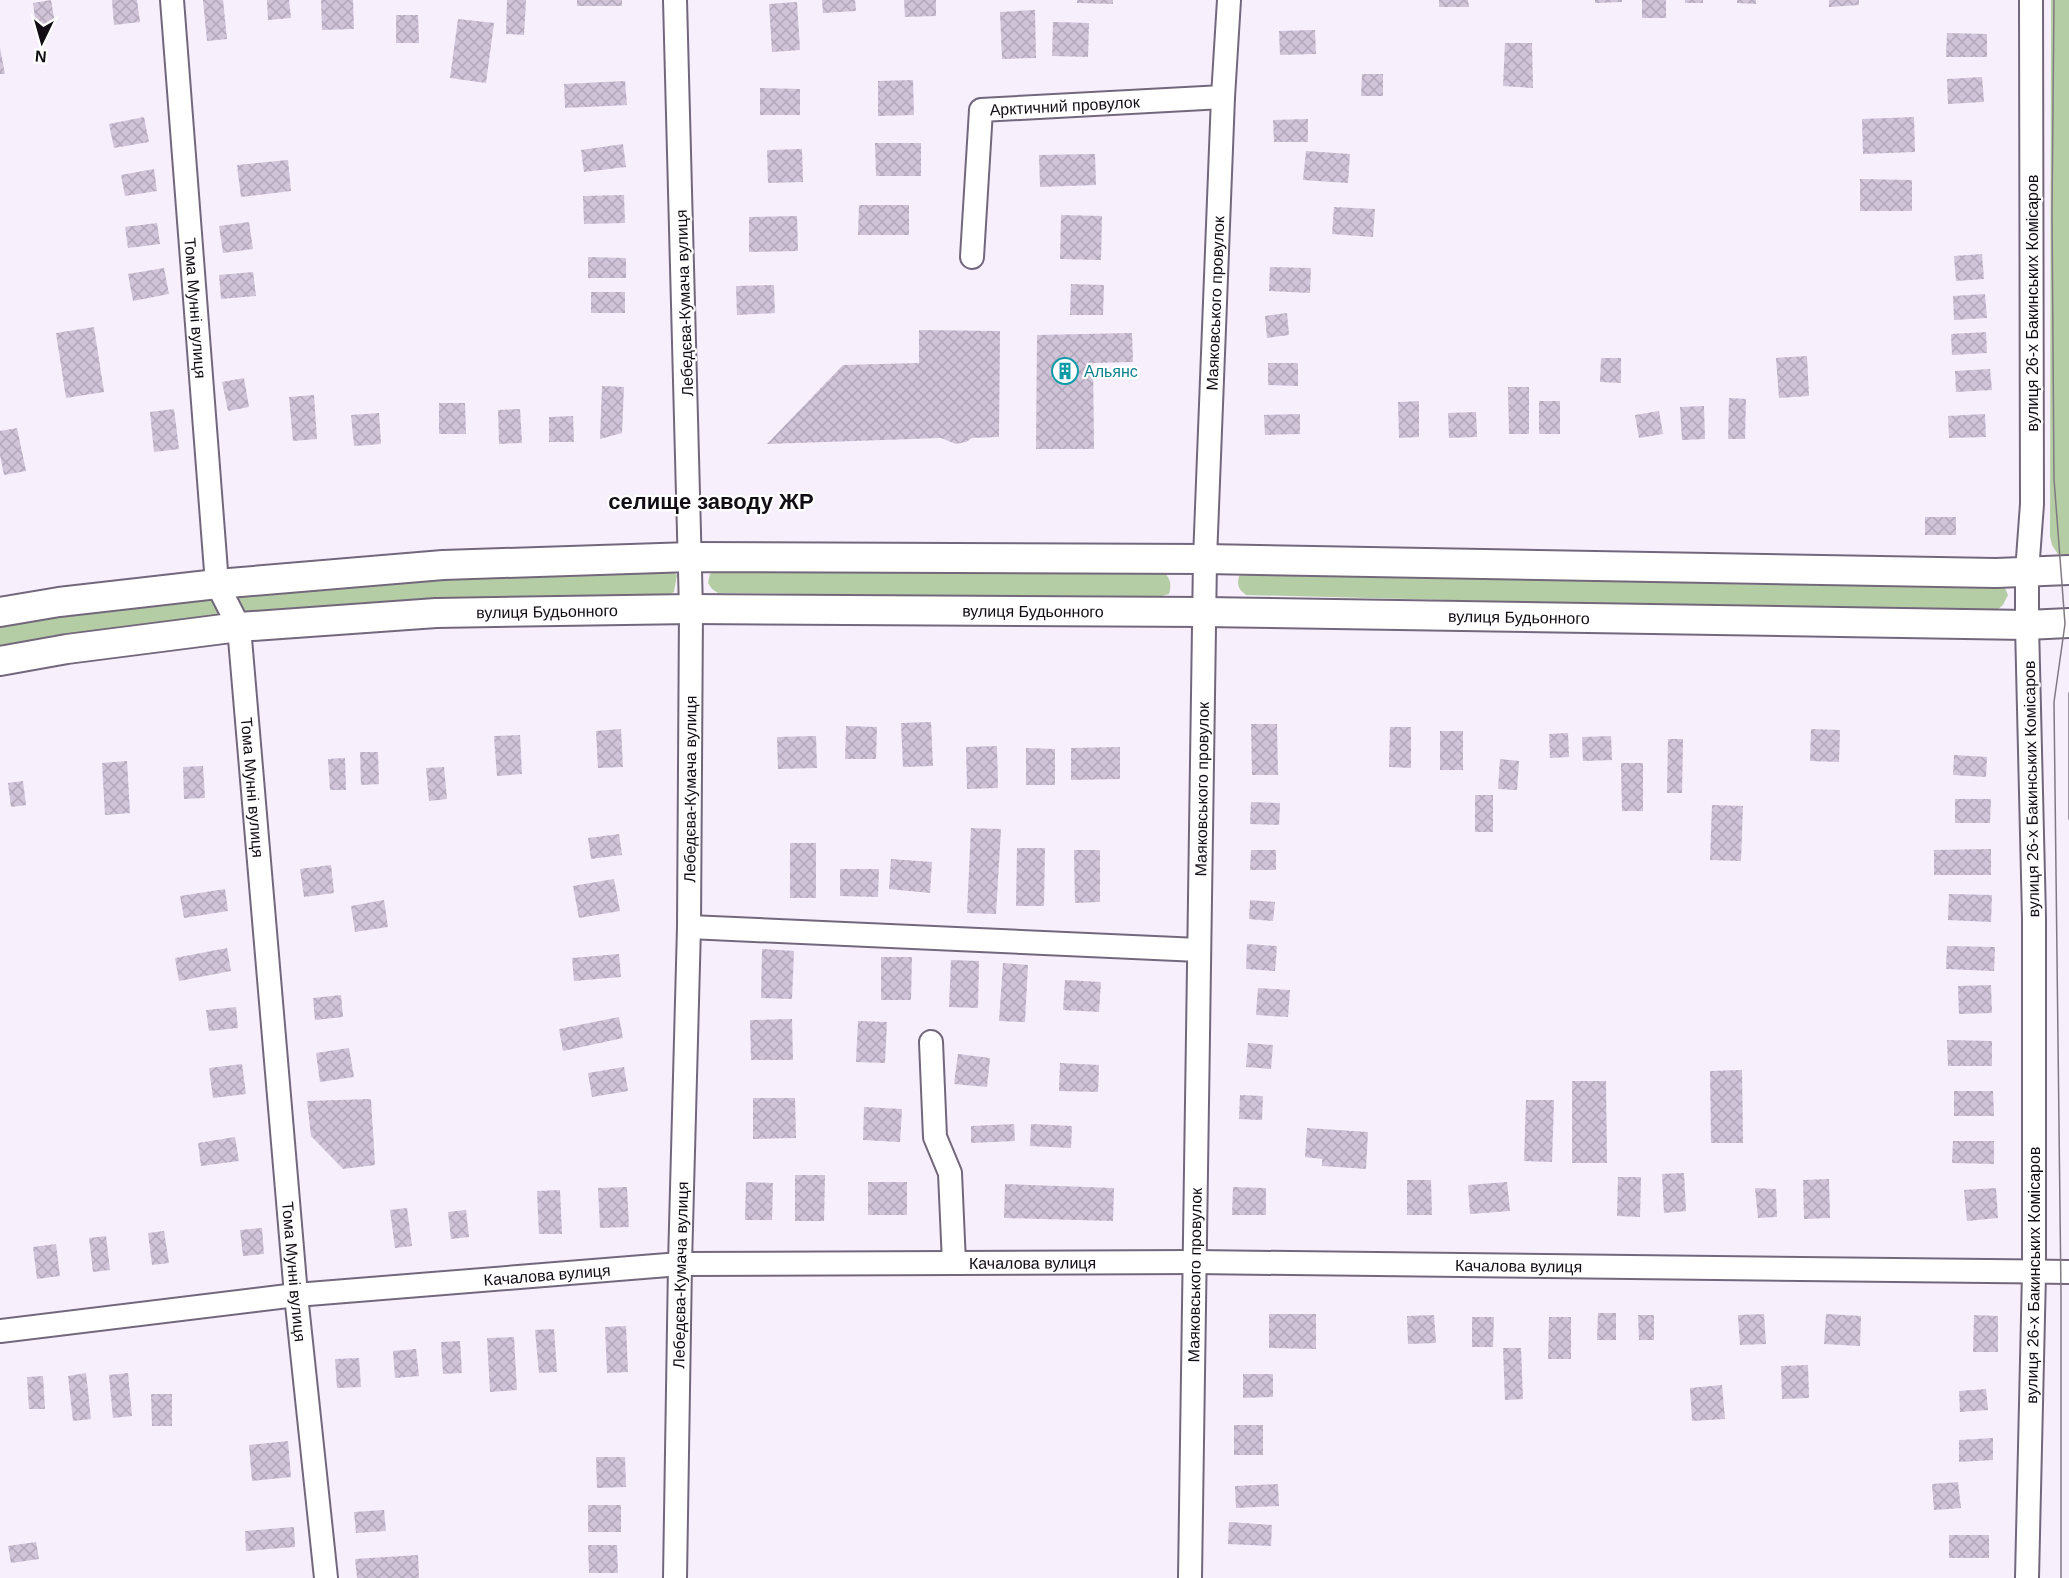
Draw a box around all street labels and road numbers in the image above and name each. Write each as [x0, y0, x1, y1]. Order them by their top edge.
street label: Арктичний провулок [989, 93, 1141, 119]
street label: вулиця 26-х Бакинських Комісаров [2024, 175, 2041, 431]
street label: Лебедєва-Кумача вулиця [673, 209, 696, 397]
street label: Маяковського провулок [1204, 215, 1227, 391]
street label: Тома Мунні вулиця [181, 237, 209, 379]
street label: вулиця Будьонного [476, 602, 618, 621]
street label: вулиця Будьонного [962, 603, 1104, 620]
street label: вулиця Будьонного [1448, 608, 1590, 627]
street label: вулиця 26-х Бакинських Комісаров [2021, 660, 2042, 918]
street label: Лебедєва-Кумача вулиця [681, 696, 699, 883]
street label: Маяковського провулок [1192, 701, 1212, 876]
street label: Тома Мунні вулиця [238, 716, 267, 858]
street label: вулиця 26-х Бакинських Комісаров [2023, 1147, 2043, 1404]
street label: Лебедєва-Кумача вулиця [670, 1181, 691, 1369]
street label: Маяковського провулок [1185, 1187, 1205, 1362]
street label: Тома Мунні вулиця [279, 1201, 309, 1343]
street label: Качалова вулиця [969, 1254, 1096, 1272]
street label: Качалова вулиця [1455, 1257, 1582, 1275]
street label: Качалова вулиця [483, 1262, 611, 1289]

